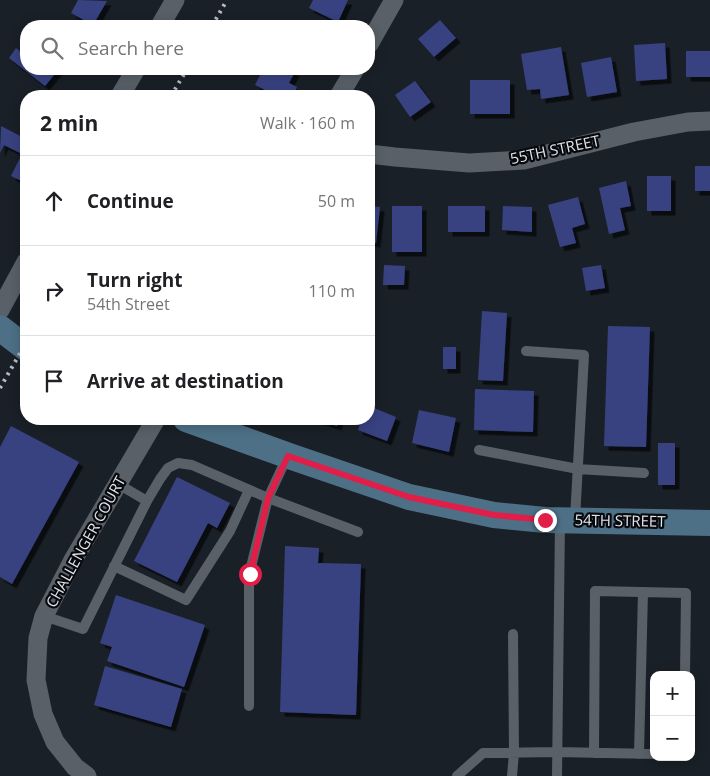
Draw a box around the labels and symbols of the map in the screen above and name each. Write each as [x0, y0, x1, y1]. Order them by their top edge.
street label: 55TH STREET [508, 130, 602, 168]
street label: CHALLENGER COURT [41, 472, 130, 611]
route end [534, 509, 557, 532]
street label: 54TH STREET [574, 509, 666, 531]
route start [239, 563, 262, 586]

